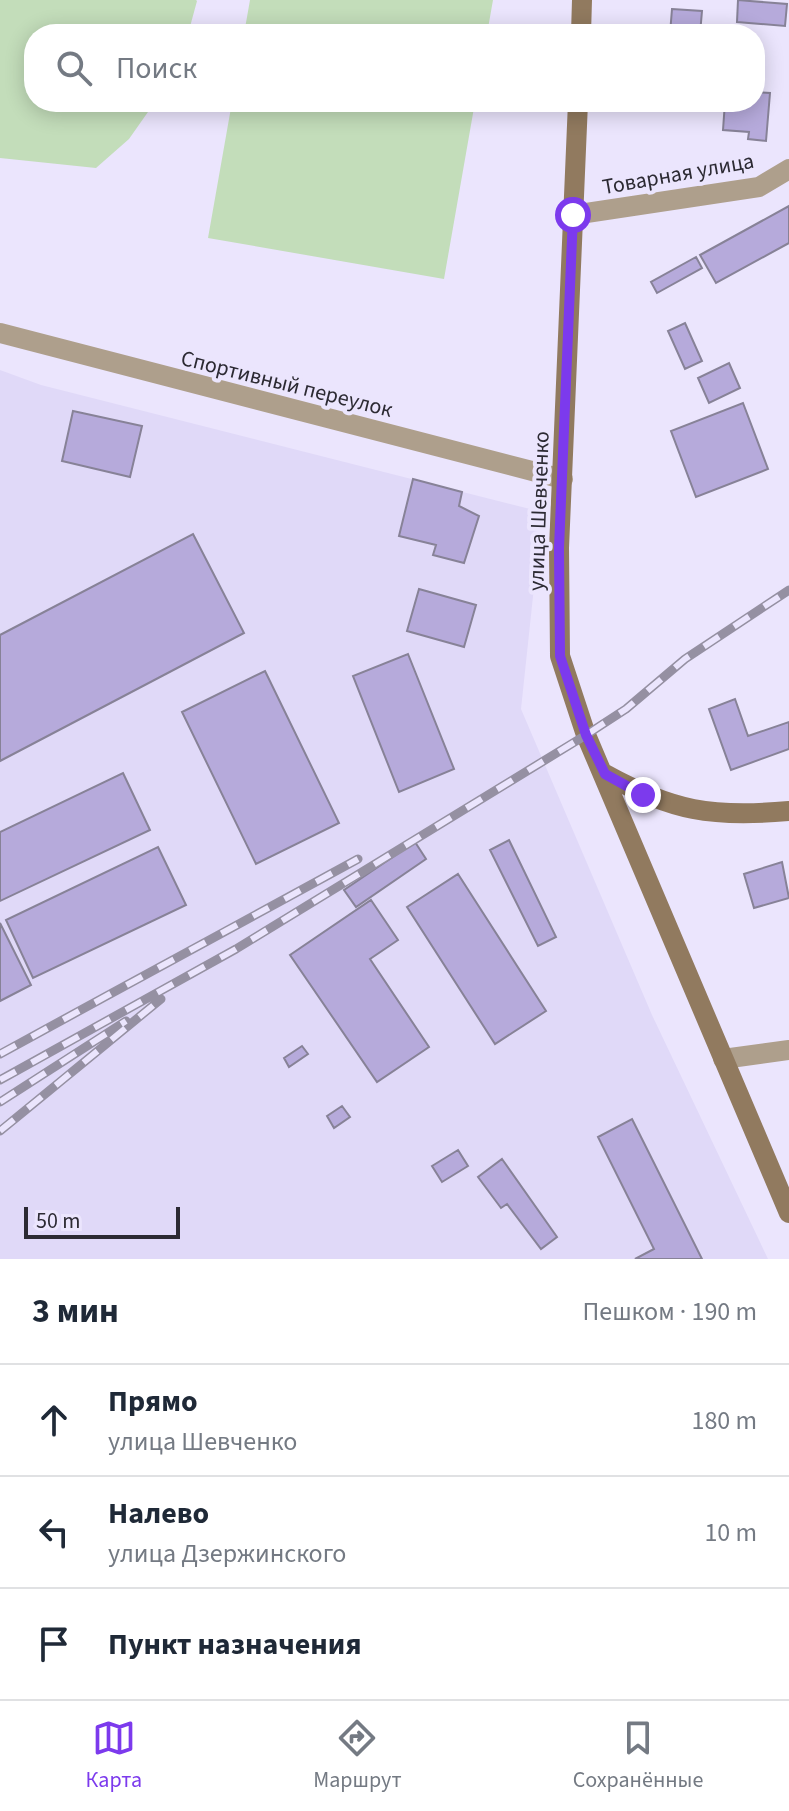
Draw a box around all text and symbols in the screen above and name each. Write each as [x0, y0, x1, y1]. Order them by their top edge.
search box [24, 24, 765, 112]
icon: search [52, 46, 96, 90]
text: Поиск [116, 47, 197, 90]
street label: Товарная улица [600, 145, 757, 203]
route start [555, 197, 591, 233]
street label: Спортивный переулок [178, 342, 396, 426]
street label: улица Шевченко [520, 430, 558, 592]
route end [625, 777, 661, 813]
scale bar [24, 1203, 180, 1239]
text: 50 m [36, 1205, 81, 1237]
text: 3 мин [32, 1287, 119, 1336]
text: Пешком · 190 m [582, 1293, 757, 1330]
text: Прямо [108, 1380, 198, 1423]
icon: ahead [32, 1398, 76, 1442]
text: 180 m [691, 1402, 757, 1439]
text: улица Шевченко [108, 1423, 297, 1460]
text: Налево [108, 1492, 209, 1535]
icon: left [32, 1510, 76, 1554]
text: 10 m [704, 1514, 757, 1551]
text: улица Дзержинского [108, 1535, 346, 1572]
icon: arrive [32, 1622, 76, 1666]
text: Пункт назначения [108, 1623, 362, 1666]
tab: Карта [86, 1716, 142, 1796]
tab: Маршрут [313, 1716, 402, 1796]
tab: Сохранённые [573, 1716, 703, 1796]

